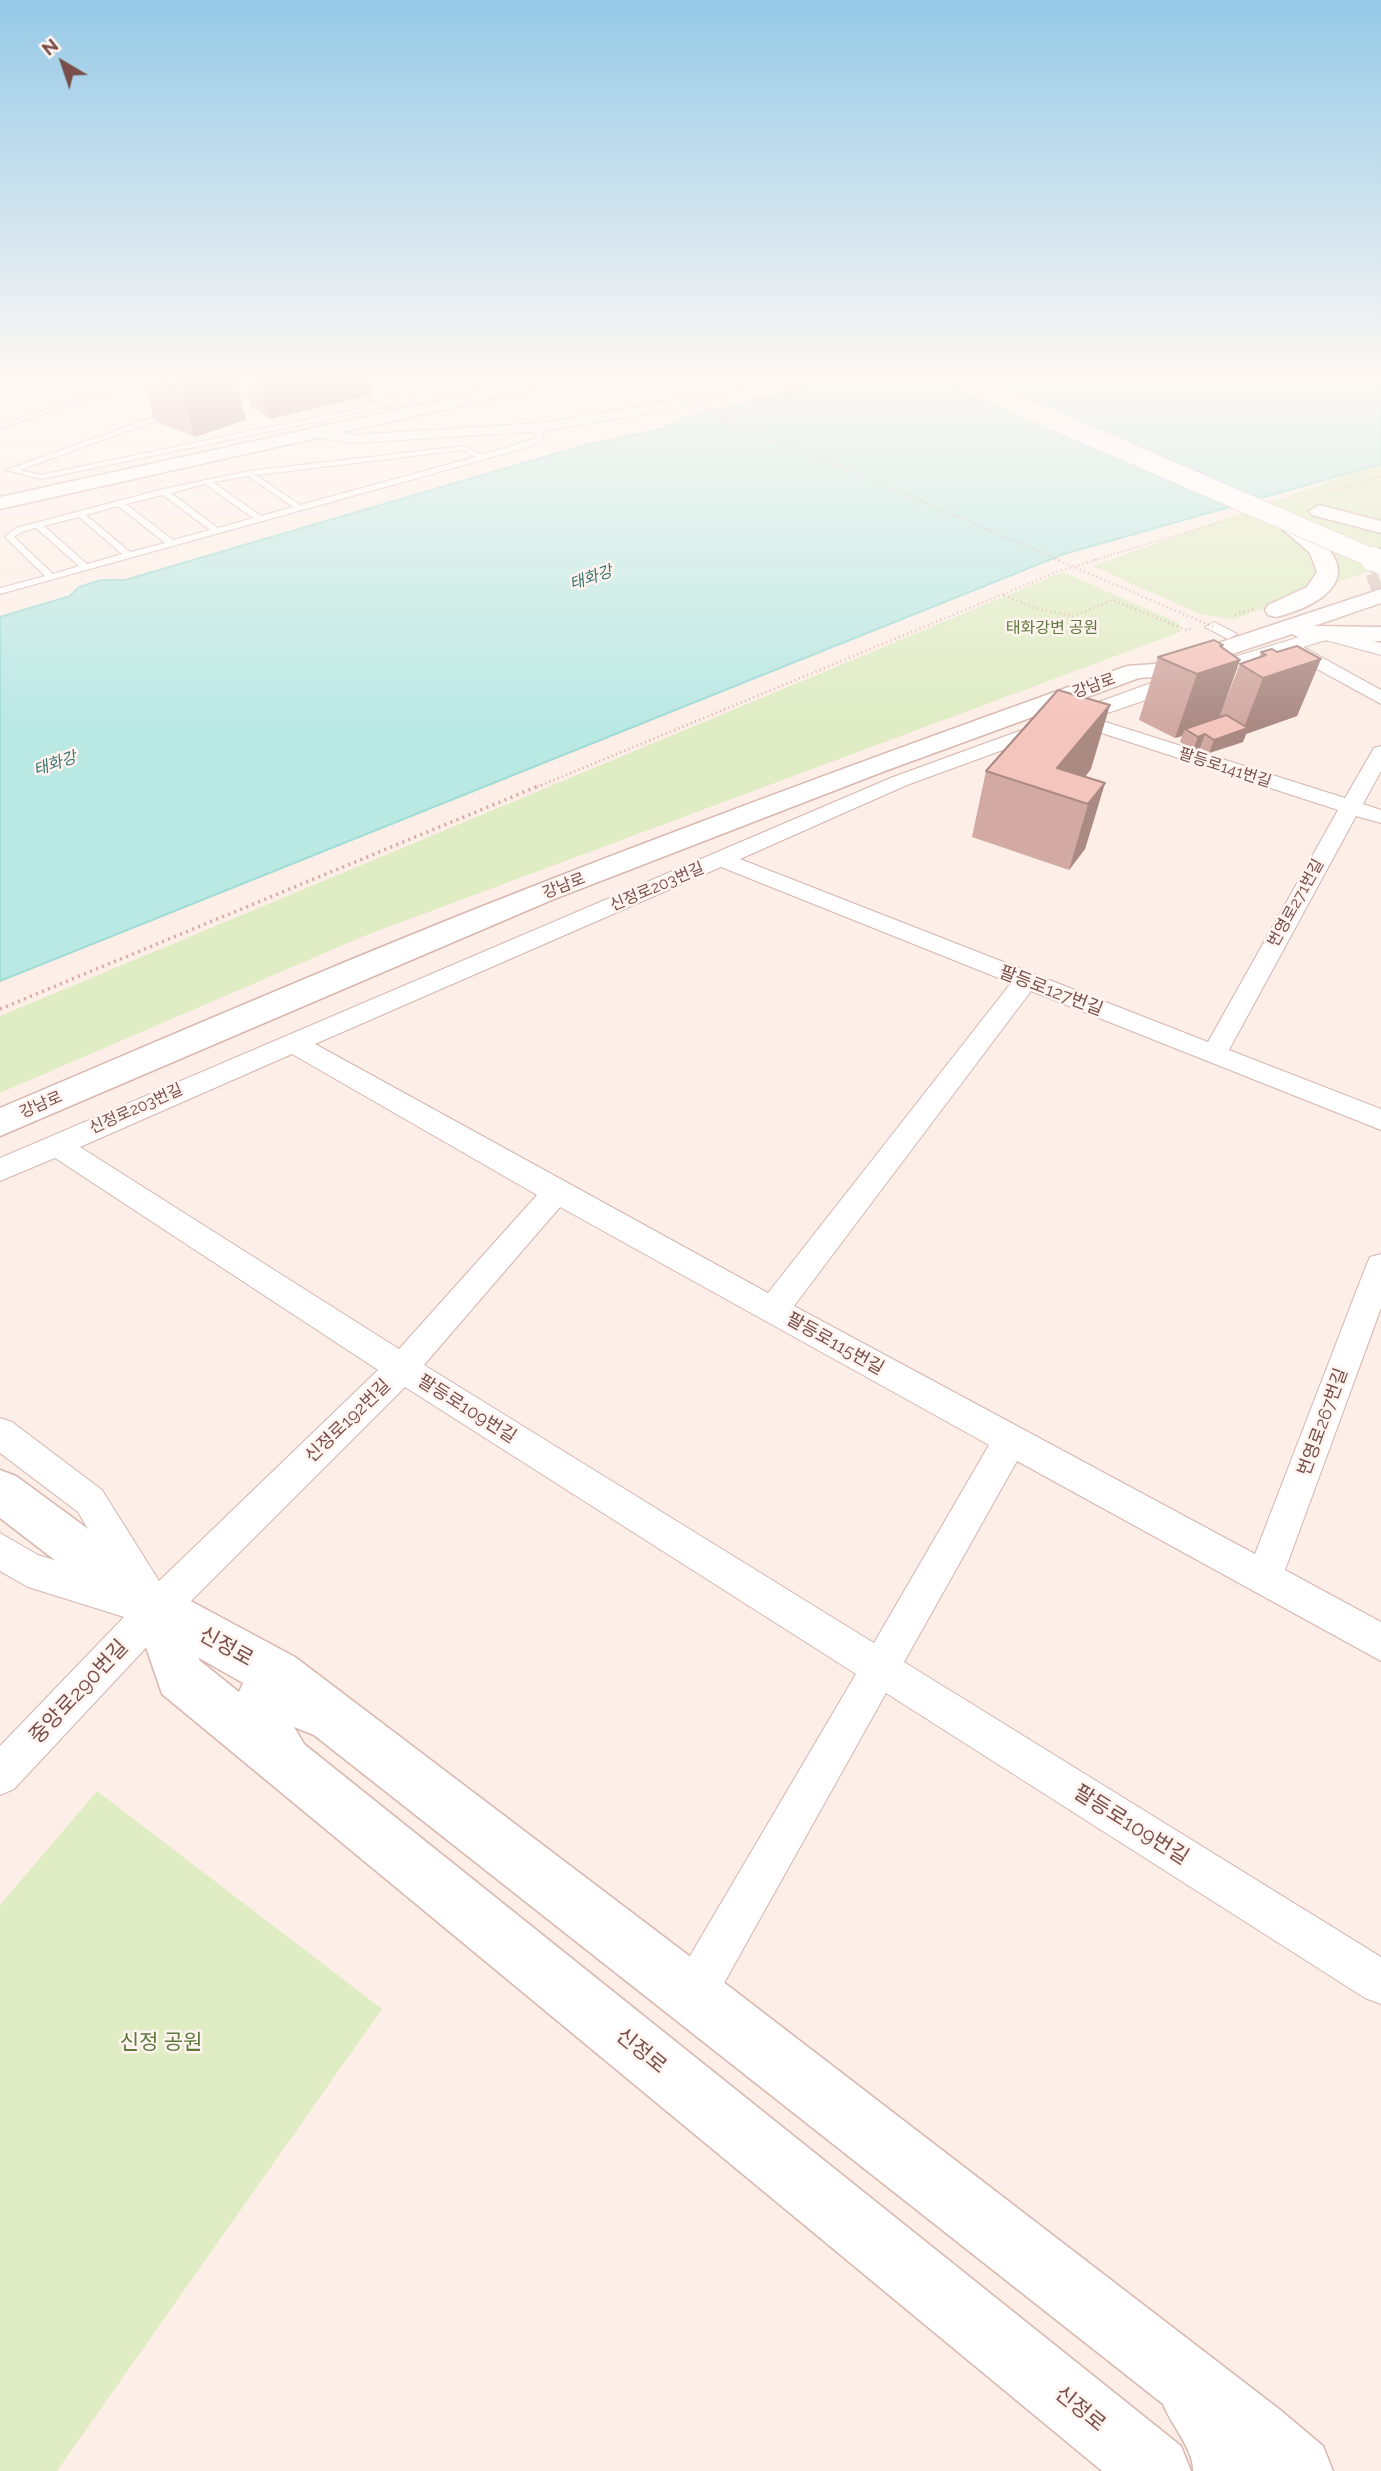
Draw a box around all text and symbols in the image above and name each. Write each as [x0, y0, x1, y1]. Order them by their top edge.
north arrow [28, 28, 98, 98]
text: N [37, 34, 62, 60]
water label: 태화강 [567, 562, 615, 594]
park label: 태화강변 공원 [1006, 618, 1098, 638]
street label: 강남로 [1070, 669, 1118, 703]
street label: 팔등로141번길 [1176, 744, 1274, 792]
water label: 태화강 [31, 748, 79, 780]
street label: 번영로271번길 [1264, 856, 1328, 950]
street label: 신정로203번길 [607, 859, 707, 915]
street label: 강남로 [540, 869, 588, 903]
street label: 팔등로127번길 [996, 961, 1106, 1021]
street label: 신정로203번길 [86, 1080, 186, 1138]
street label: 강남로 [17, 1088, 65, 1122]
street label: 팔등로115번길 [783, 1308, 887, 1380]
street label: 번영로267번길 [1294, 1365, 1352, 1479]
street label: 팔등로109번길 [414, 1370, 520, 1448]
street label: 신정로192번길 [301, 1375, 395, 1467]
street label: 신정로 [195, 1622, 257, 1672]
street label: 중앙로290번길 [25, 1635, 133, 1749]
street label: 팔등로109번길 [1069, 1780, 1193, 1870]
street label: 신정로 [611, 2023, 671, 2079]
park label: 신정 공원 [120, 2030, 202, 2056]
street label: 신정로 [1050, 2381, 1110, 2437]

